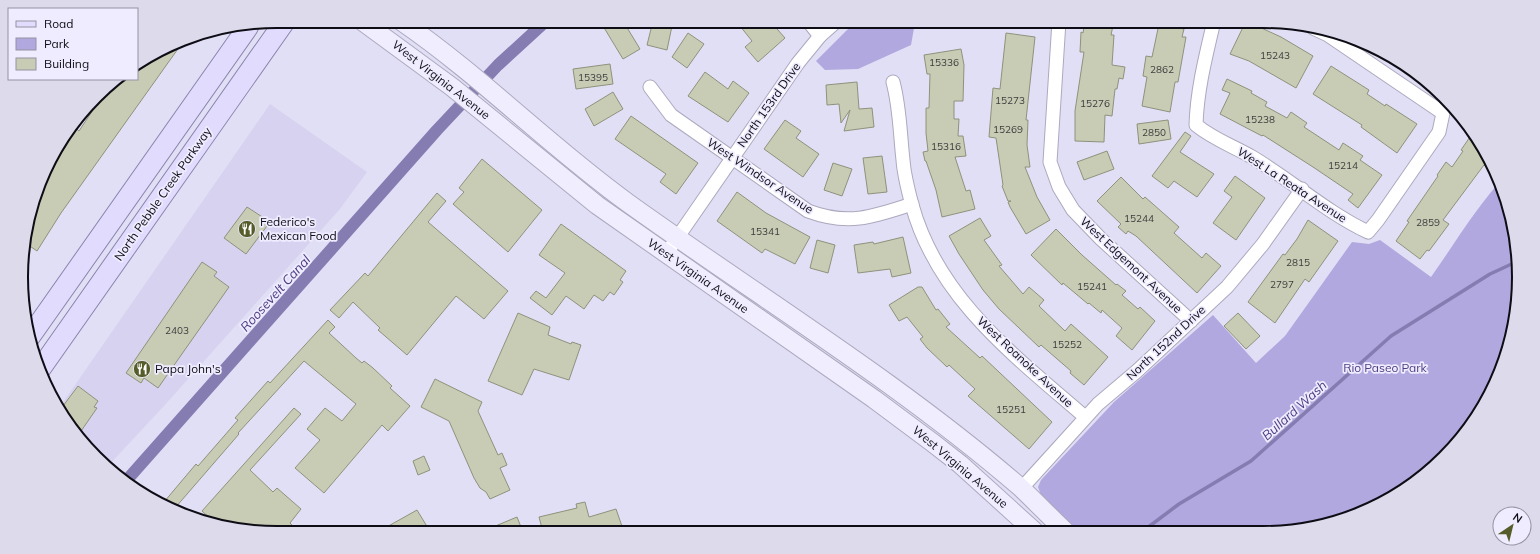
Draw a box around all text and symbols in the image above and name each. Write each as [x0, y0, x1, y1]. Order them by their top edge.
legend [8, 8, 138, 80]
text: Road [44, 16, 73, 31]
text: Park [44, 36, 70, 51]
street label: West Virginia Avenue [389, 37, 493, 122]
house number: 15243 [1260, 49, 1290, 62]
text: Building [44, 56, 89, 71]
house number: 15336 [929, 56, 959, 69]
street label: North 153rd Drive [734, 59, 803, 150]
house number: 2862 [1150, 63, 1174, 76]
house number: 15395 [578, 71, 608, 84]
house number: 15273 [995, 94, 1025, 107]
house number: 15276 [1080, 97, 1110, 110]
house number: 15238 [1245, 113, 1275, 126]
house number: 15269 [993, 123, 1023, 136]
street label: North Pebble Creek Parkway [111, 124, 215, 263]
house number: 2850 [1142, 126, 1166, 139]
street label: West Windsor Avenue [704, 134, 816, 217]
house number: 15316 [931, 140, 961, 153]
street label: West La Reata Avenue [1235, 144, 1350, 226]
house number: 15214 [1328, 159, 1358, 172]
house number: 15244 [1124, 212, 1154, 225]
street label: West Edgemont Avenue [1077, 213, 1185, 316]
place label: Federico's Mexican Food [260, 214, 337, 243]
house number: 2859 [1416, 216, 1440, 229]
restaurant icon: Federico's Mexican Food [237, 219, 257, 239]
house number: 15341 [750, 225, 780, 238]
street label: West Virginia Avenue [645, 235, 752, 316]
water label: Roosevelt Canal [237, 251, 314, 334]
house number: 2815 [1286, 256, 1310, 269]
house number: 2797 [1270, 278, 1294, 291]
house number: 15241 [1077, 280, 1107, 293]
street label: North 152nd Drive [1123, 302, 1208, 383]
street label: West Roanoke Avenue [974, 313, 1077, 410]
house number: 2403 [165, 324, 189, 337]
house number: 15252 [1052, 338, 1082, 351]
restaurant icon: Papa John's [132, 359, 152, 379]
park label: Rio Paseo Park [1343, 360, 1428, 375]
place label: Papa John's [155, 361, 221, 376]
water label: Bullard Wash [1258, 377, 1330, 443]
house number: 15251 [996, 403, 1026, 416]
street label: West Virginia Avenue [910, 422, 1011, 511]
north arrow [1492, 506, 1532, 546]
text: N [1510, 510, 1525, 526]

